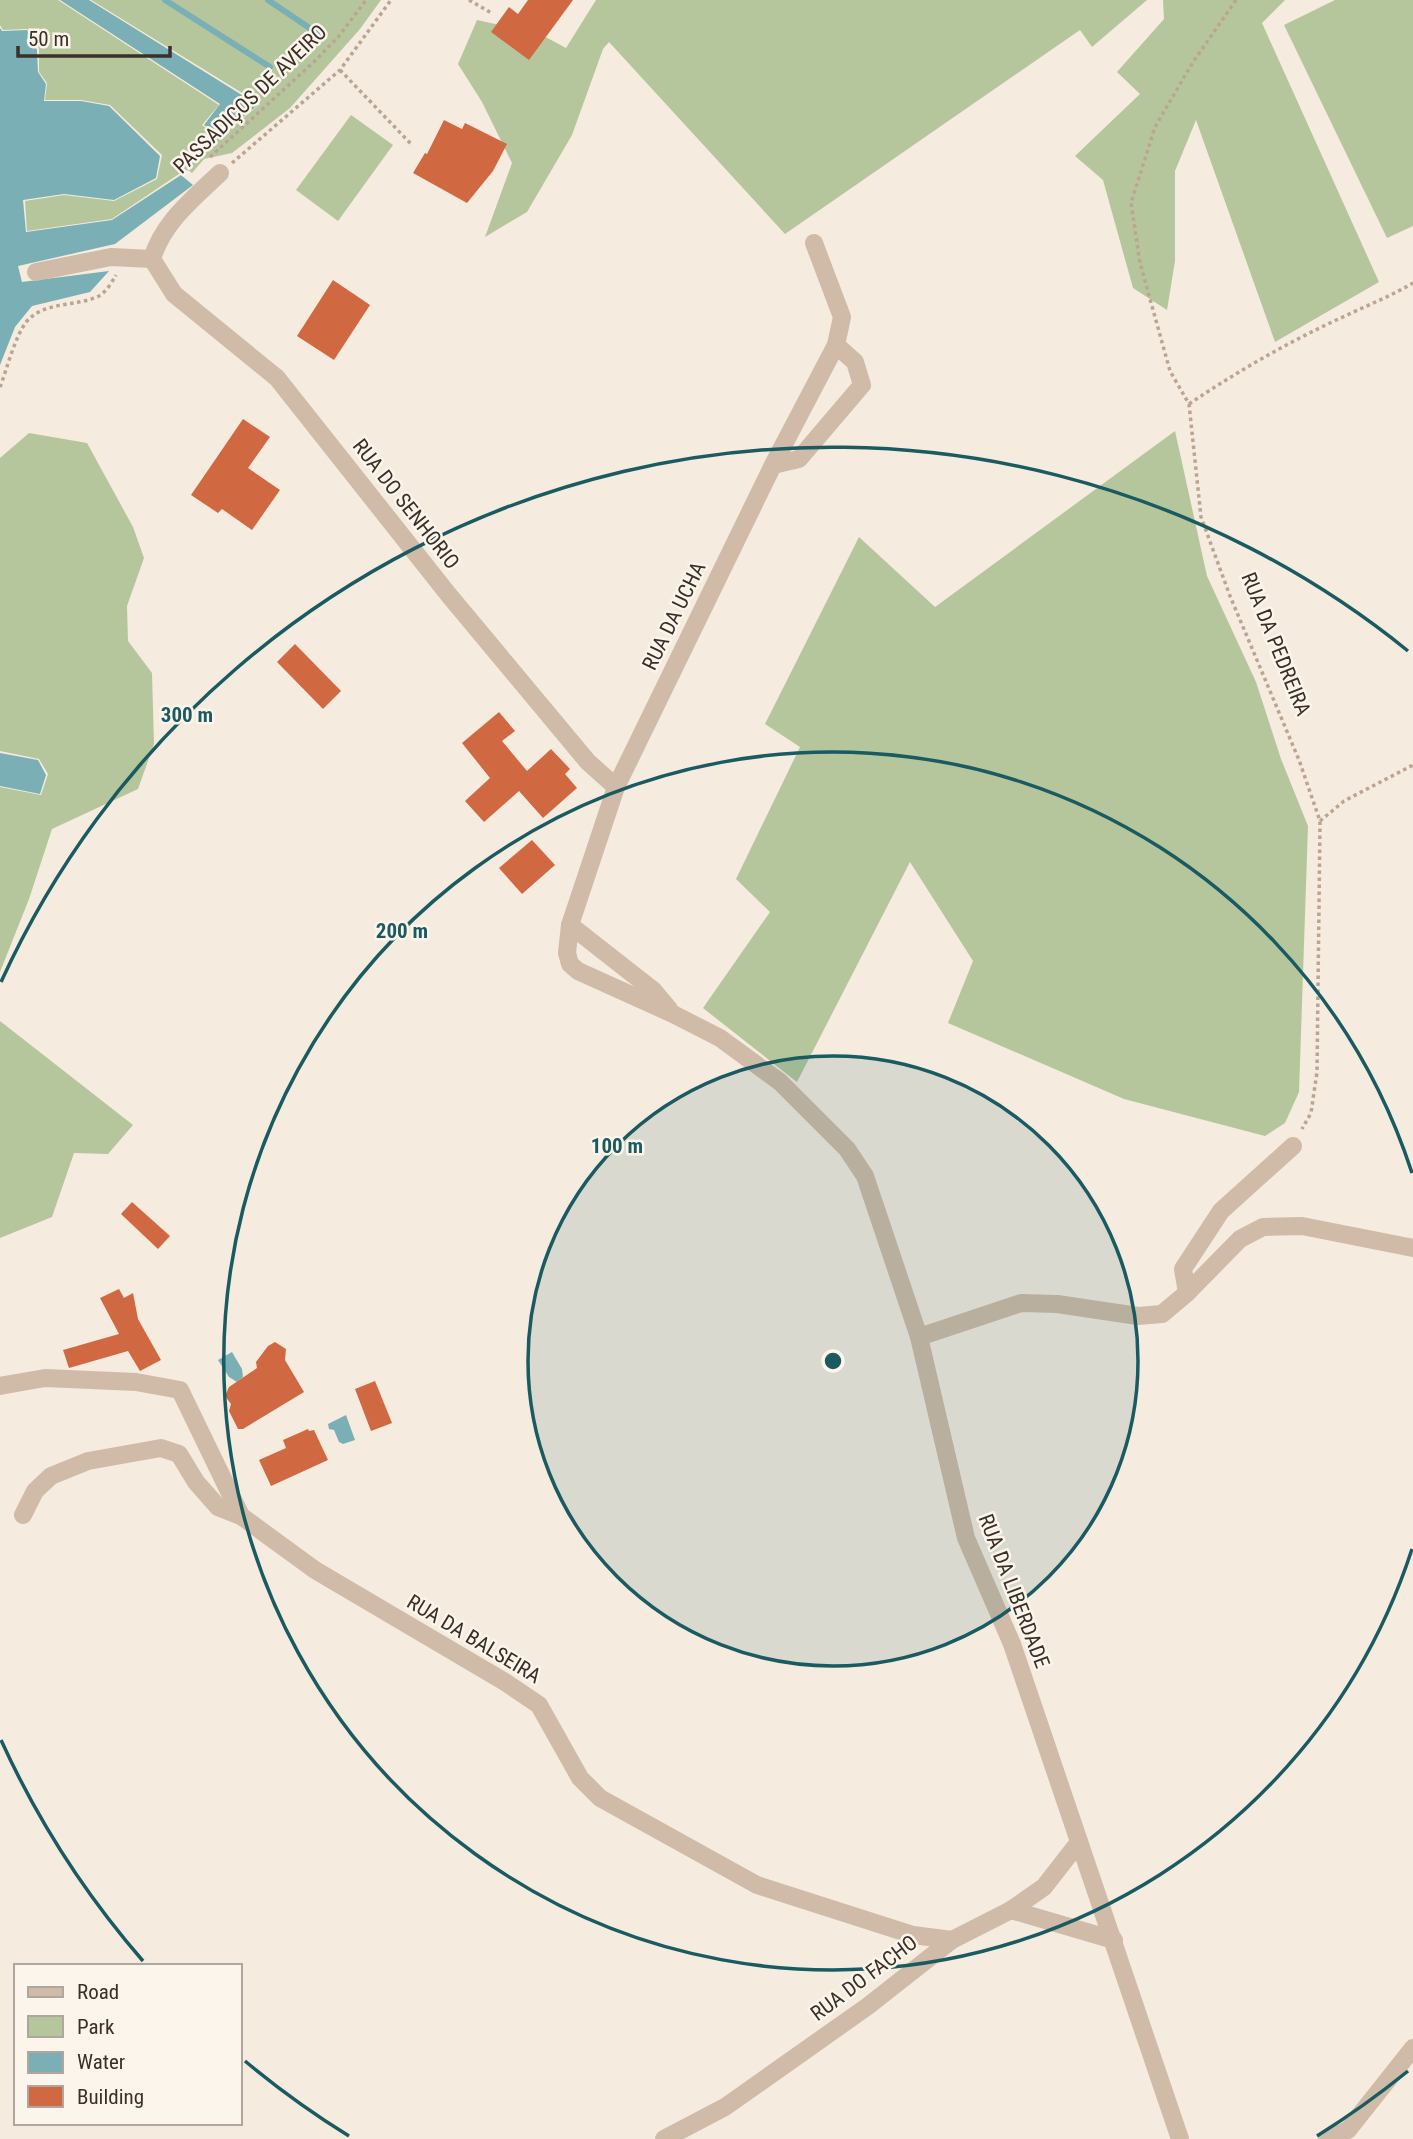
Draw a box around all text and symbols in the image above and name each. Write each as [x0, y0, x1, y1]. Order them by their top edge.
scale bar [18, 14, 170, 58]
street label: PASSADIÇOS DE AVEIRO [169, 20, 331, 178]
text: 50 m [28, 27, 69, 51]
street label: RUA DO SENHORIO [348, 434, 464, 574]
street label: RUA DA UCHA [637, 558, 711, 674]
street label: RUA DA PEDREIRA [1236, 569, 1316, 719]
text: 300 m [161, 703, 213, 727]
text: 200 m [376, 919, 428, 943]
text: 100 m [591, 1134, 643, 1158]
centre of rings [821, 1349, 845, 1373]
street label: RUA DA LIBERDADE [974, 1511, 1054, 1671]
street label: RUA DA BALSEIRA [403, 1590, 545, 1688]
street label: RUA DO FACHO [806, 1930, 922, 2026]
legend [14, 1964, 242, 2125]
text: Road [77, 1980, 119, 2004]
text: Park [77, 2015, 115, 2039]
text: Water [77, 2050, 125, 2074]
text: Building [77, 2085, 144, 2109]

